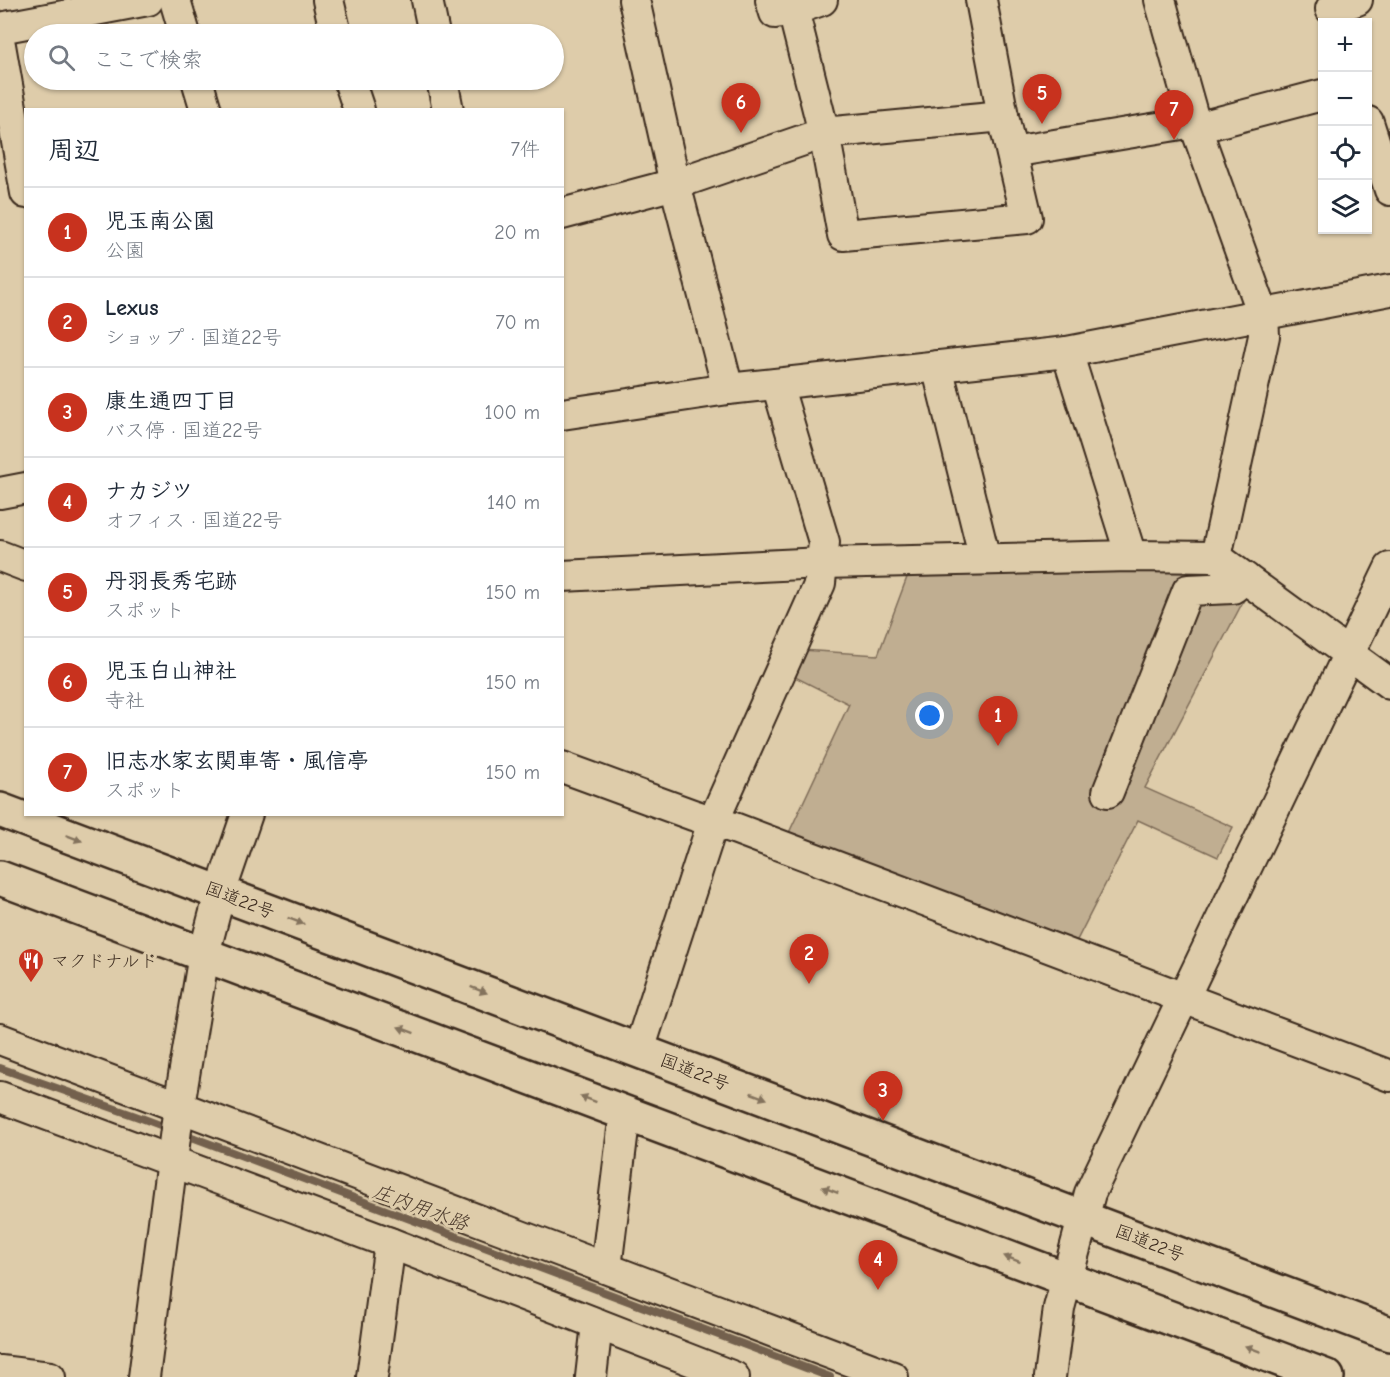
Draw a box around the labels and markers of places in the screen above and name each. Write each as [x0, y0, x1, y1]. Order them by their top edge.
pin: 5 [1022, 74, 1062, 124]
pin: 6 [722, 84, 760, 133]
pin: 7 [1154, 90, 1194, 140]
pin: 1 [978, 696, 1018, 746]
pin: 2 [790, 934, 828, 984]
restaurant icon: マクドナルド [16, 946, 46, 984]
place label: マクドナルド [51, 951, 158, 972]
pin: 3 [864, 1072, 902, 1121]
pin: 4 [858, 1240, 898, 1290]

